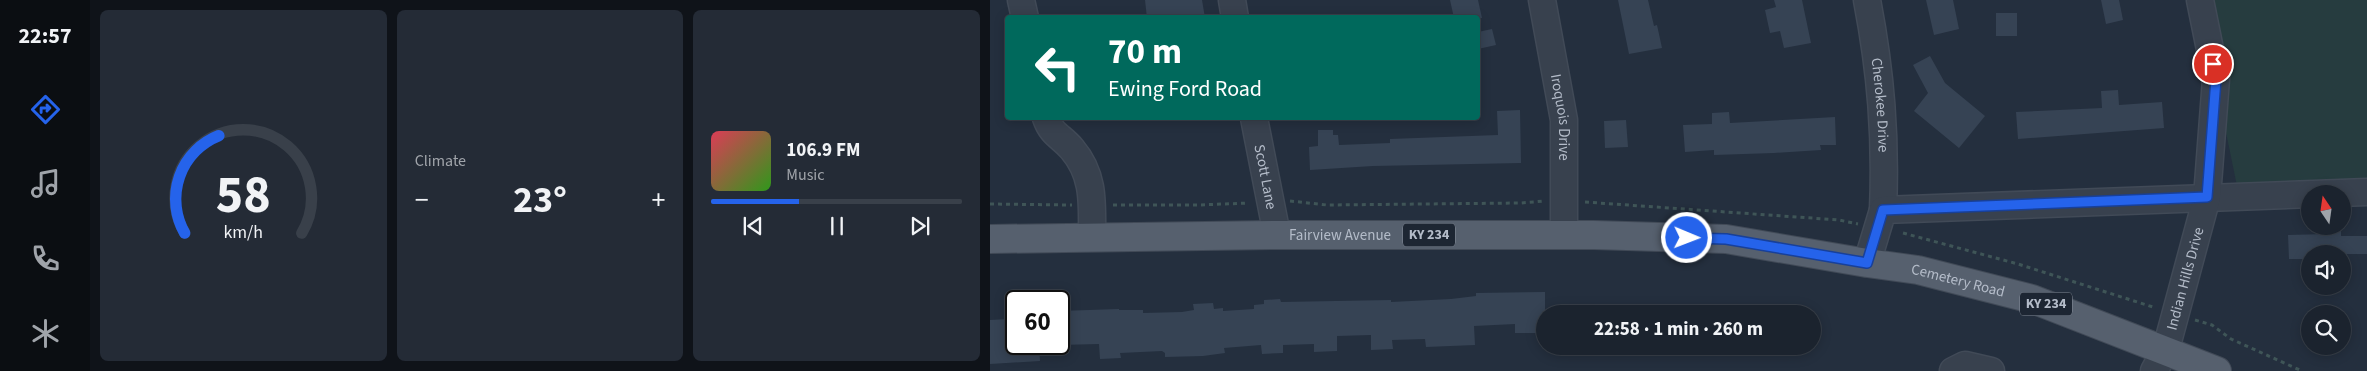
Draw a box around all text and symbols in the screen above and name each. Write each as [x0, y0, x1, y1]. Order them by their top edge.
text: 22:57 [18, 20, 72, 52]
text: 70 m [1108, 27, 1182, 77]
icon: left [1025, 35, 1090, 100]
pin [2192, 43, 2234, 85]
icon: arrive [2199, 50, 2227, 78]
street label: Cherokee Drive [1866, 56, 1894, 153]
street label: Iroquois Drive [1545, 72, 1575, 161]
text: Ewing Ford Road [1108, 73, 1262, 105]
icon: directions [28, 92, 63, 127]
text: 106.9 FM [786, 137, 860, 164]
street label: Scott Lane [1249, 143, 1282, 211]
text: Climate [415, 150, 466, 172]
text: 58 [216, 159, 271, 233]
text: Music [786, 164, 825, 186]
icon: music [28, 166, 63, 201]
text: 23° [513, 173, 567, 227]
text: − [415, 180, 429, 220]
text: + [651, 180, 665, 220]
north arrow [2301, 185, 2351, 235]
map controls [2301, 185, 2351, 355]
position arrow [1660, 211, 1712, 263]
icon: previous [739, 212, 767, 240]
icon: pause [823, 212, 851, 240]
icon: next [906, 212, 934, 240]
text: km/h [224, 220, 263, 245]
road number: KY 234 [1403, 224, 1455, 246]
street label: Fairview Avenue [1289, 225, 1391, 246]
street label: Indian Hills Drive [2161, 225, 2209, 332]
icon: phone [28, 241, 63, 276]
button: sound [2301, 245, 2351, 295]
street label: Cemetery Road [1910, 259, 2007, 302]
speed limit sign: 60 [1005, 290, 1070, 355]
road number: KY 234 [2020, 292, 2072, 316]
button: search [2301, 305, 2351, 355]
icon: climate [28, 316, 63, 351]
text: 22:58 · 1 min · 260 m [1594, 316, 1763, 343]

